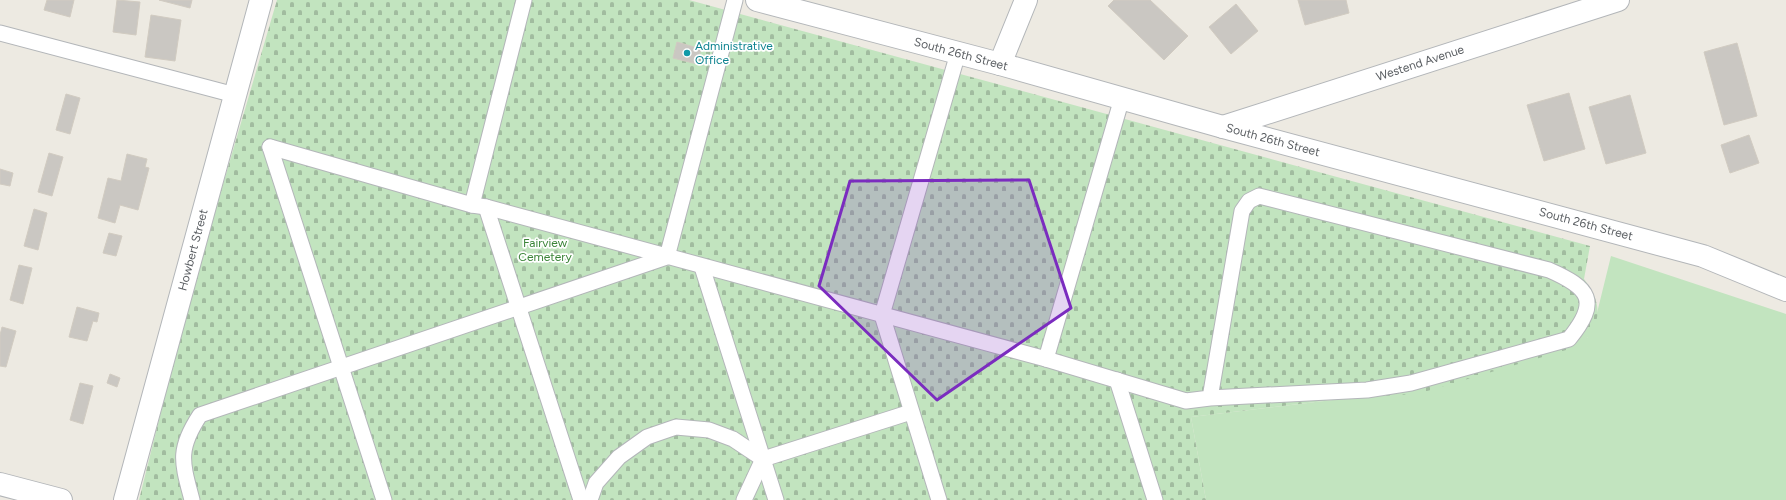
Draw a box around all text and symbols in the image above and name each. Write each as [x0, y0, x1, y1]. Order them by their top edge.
street label: South 26th Street [913, 35, 1010, 73]
place label: Administrative Office [695, 39, 773, 67]
street label: Westend Avenue [1374, 42, 1466, 84]
marker: Administrative Office [682, 48, 692, 58]
street label: South 26th Street [1225, 121, 1322, 159]
street label: South 26th Street [1538, 205, 1635, 243]
street label: Howbert Street [175, 207, 211, 292]
park label: Fairview Cemetery [518, 236, 572, 264]

